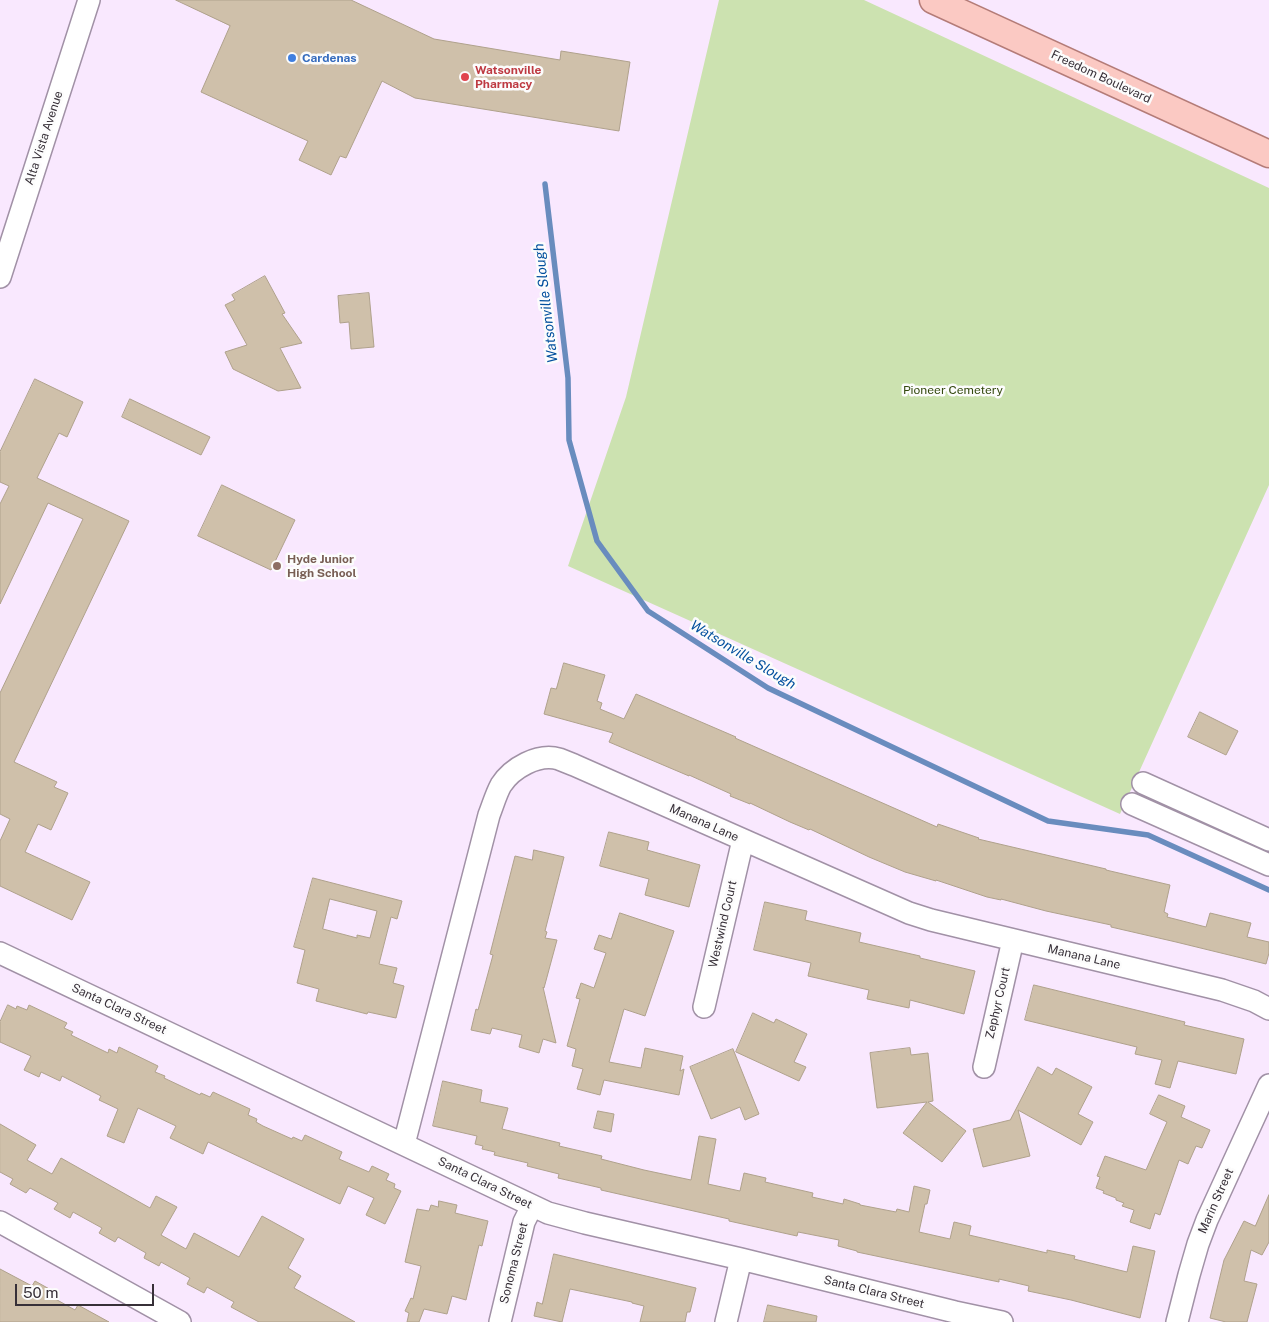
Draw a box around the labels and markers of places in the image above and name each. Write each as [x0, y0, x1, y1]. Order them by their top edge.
place label: Cardenas [302, 51, 357, 65]
marker: Cardenas [286, 52, 298, 64]
place label: Watsonville Pharmacy [475, 63, 541, 91]
marker: Watsonville Pharmacy [459, 71, 471, 83]
place label: Hyde Junior High School [287, 552, 356, 580]
marker: Hyde Junior High School [271, 560, 283, 572]

